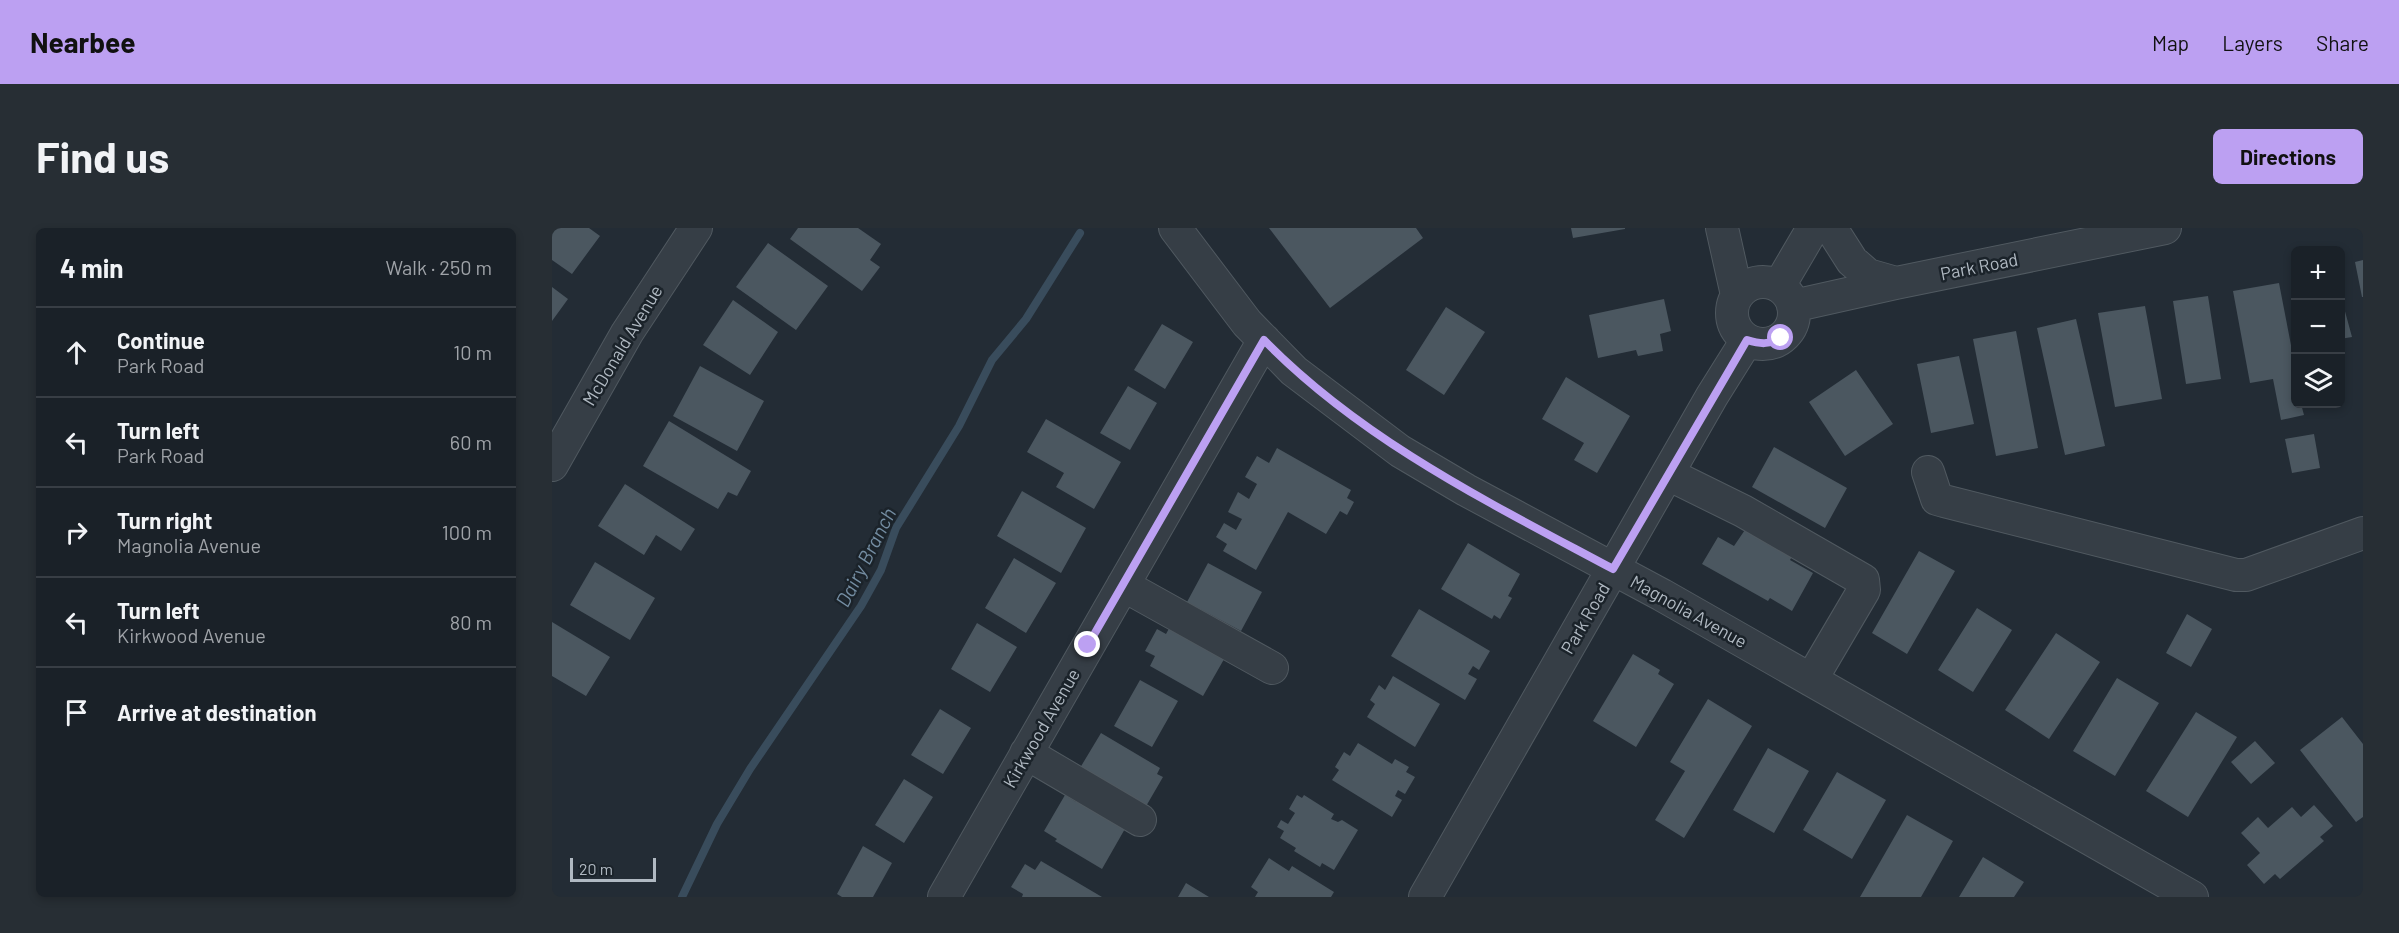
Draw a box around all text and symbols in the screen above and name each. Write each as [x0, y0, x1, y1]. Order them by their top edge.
text: Nearbee [30, 25, 136, 59]
text: Map [2152, 30, 2189, 55]
text: Layers [2222, 30, 2283, 55]
text: Share [2316, 30, 2369, 55]
button: Directions [2213, 129, 2363, 184]
text: Find us [36, 131, 169, 181]
map controls [2291, 246, 2345, 408]
button: + [2291, 246, 2345, 300]
street label: Park Road [1938, 248, 2020, 284]
text: 4 min [60, 252, 124, 283]
text: Walk · 250 m [386, 255, 492, 279]
street label: McDonald Avenue [577, 281, 667, 409]
button: − [2291, 300, 2345, 354]
route start [1767, 324, 1793, 350]
text: Continue [117, 327, 205, 353]
icon: ahead [60, 336, 93, 369]
text: 10 m [453, 340, 492, 364]
text: Park Road [117, 353, 205, 377]
button: layers [2291, 354, 2345, 408]
text: Turn left [117, 417, 200, 443]
icon: left [60, 426, 93, 459]
text: 60 m [450, 430, 492, 454]
text: Park Road [117, 443, 205, 467]
water label: Dairy Branch [830, 503, 900, 611]
text: Turn right [117, 507, 212, 533]
icon: right [60, 516, 93, 549]
text: 100 m [442, 520, 492, 544]
text: Magnolia Avenue [117, 533, 261, 557]
street label: Magnolia Avenue [1627, 570, 1751, 652]
street label: Park Road [1556, 578, 1614, 658]
text: Turn left [117, 597, 200, 623]
icon: left [60, 606, 93, 639]
text: 80 m [450, 610, 492, 634]
text: Kirkwood Avenue [117, 623, 266, 647]
route end [1074, 631, 1100, 657]
street label: Kirkwood Avenue [998, 664, 1084, 792]
icon: arrive [60, 696, 93, 729]
text: Arrive at destination [117, 699, 316, 725]
scale bar [570, 855, 656, 882]
text: 20 m [579, 859, 613, 878]

